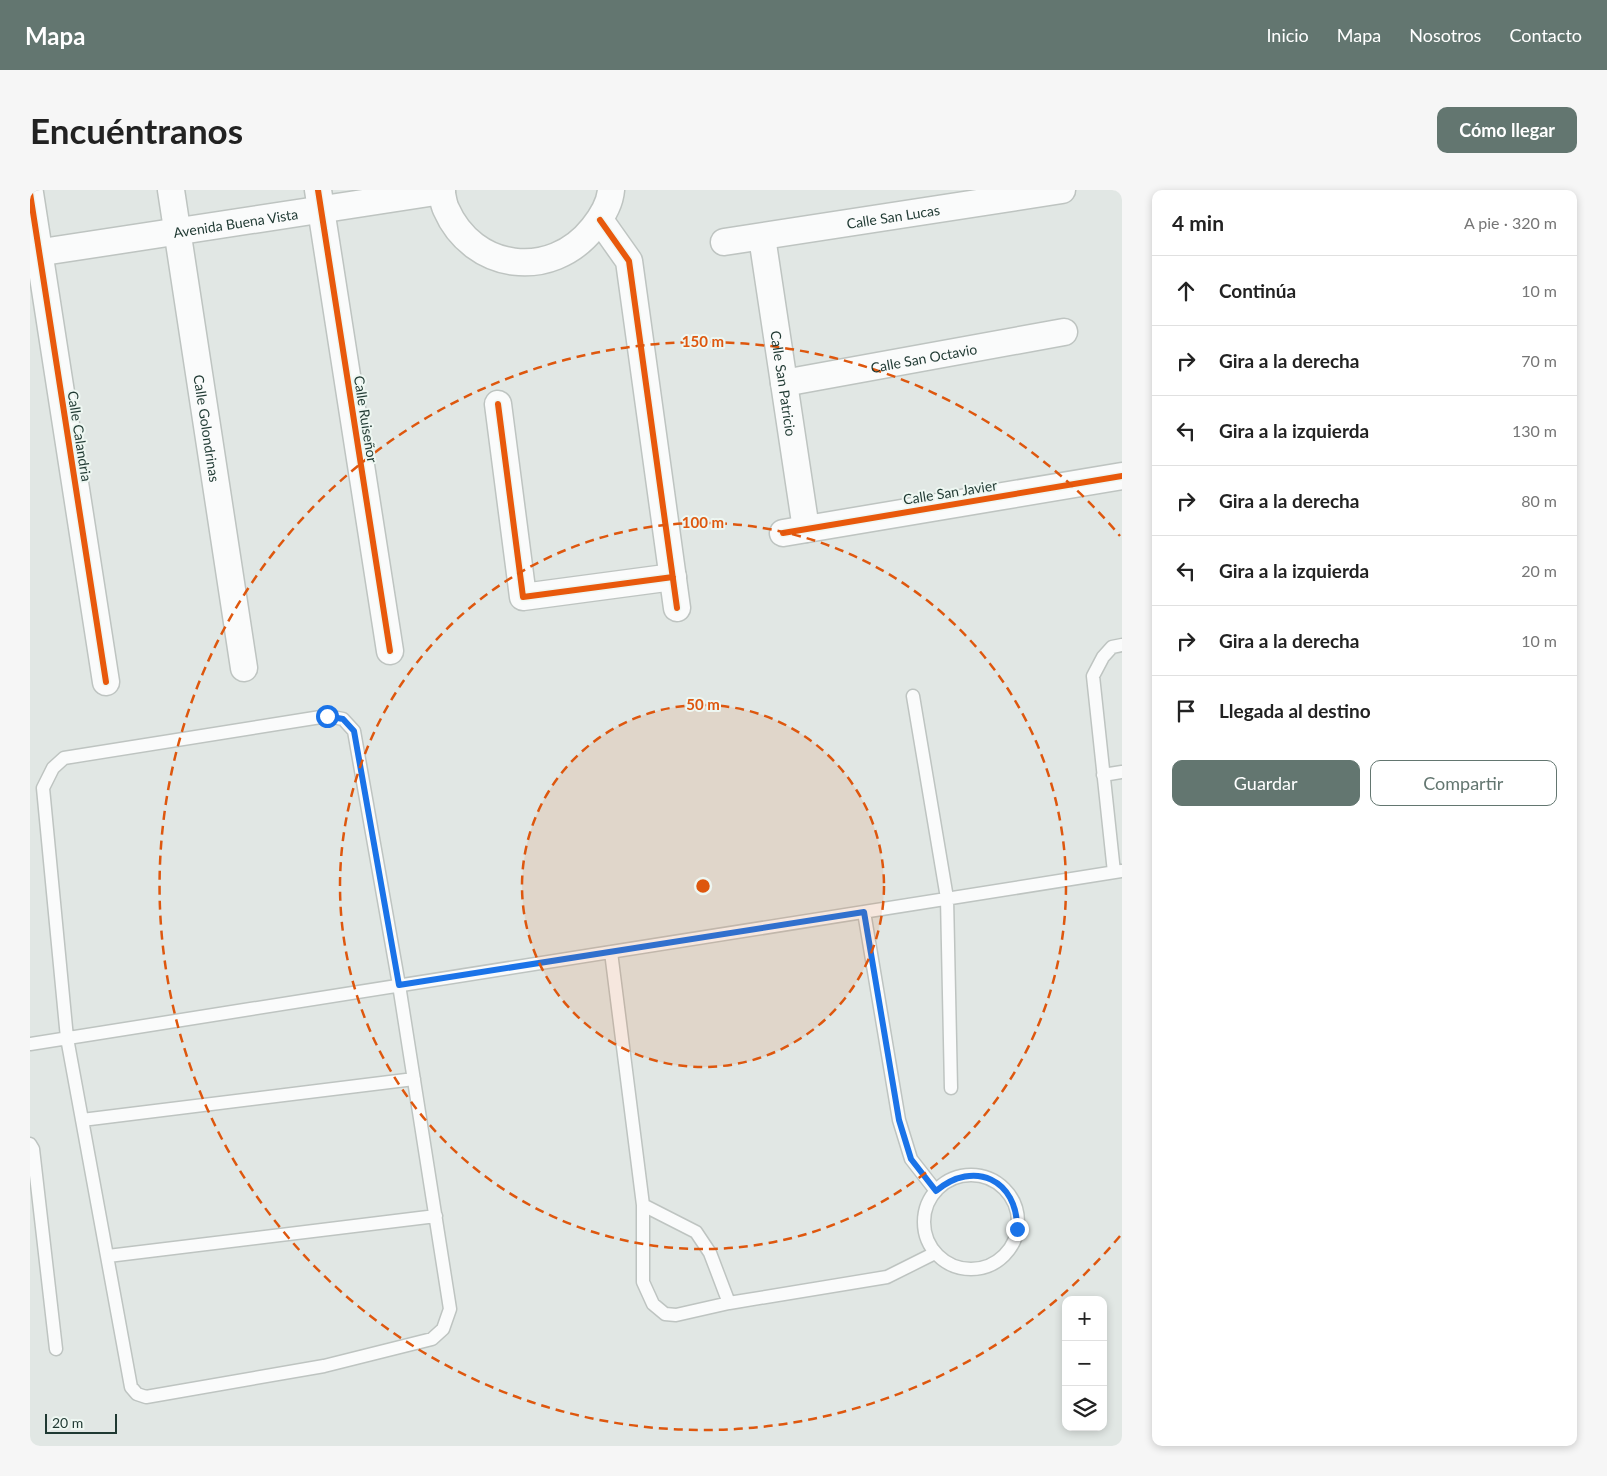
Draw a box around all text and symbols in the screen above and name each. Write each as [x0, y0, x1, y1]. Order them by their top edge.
text: Mapa [25, 21, 85, 50]
text: Inicio [1266, 24, 1309, 46]
text: Mapa [1337, 24, 1381, 46]
text: Nosotros [1409, 24, 1481, 46]
text: Contacto [1509, 24, 1582, 46]
button: Cómo llegar [1437, 107, 1577, 153]
text: Encuéntranos [30, 109, 243, 151]
street label: Calle San Lucas [845, 200, 941, 232]
street label: Avenida Buena Vista [172, 205, 299, 240]
text: 4 min [1172, 210, 1224, 235]
text: A pie · 320 m [1464, 213, 1557, 232]
icon: ahead [1172, 277, 1200, 305]
text: Continúa [1219, 279, 1296, 302]
text: 10 m [1521, 281, 1557, 300]
street label: Calle San Patricio [768, 329, 800, 437]
text: 150 m [682, 332, 724, 350]
street label: Calle San Octavio [869, 340, 978, 376]
icon: right [1172, 347, 1200, 375]
text: Gira a la derecha [1219, 349, 1359, 372]
text: 70 m [1521, 351, 1557, 370]
street label: Calle Golondrinas [191, 373, 224, 483]
street label: Calle Ruiseñor [351, 374, 381, 464]
street label: Calle Calandria [64, 389, 96, 483]
icon: left [1172, 417, 1200, 445]
text: Gira a la izquierda [1219, 419, 1369, 442]
text: 130 m [1512, 421, 1557, 440]
street label: Calle San Javier [902, 476, 998, 508]
icon: right [1172, 487, 1200, 515]
text: Gira a la derecha [1219, 489, 1359, 512]
text: 80 m [1521, 491, 1557, 510]
text: 100 m [682, 513, 724, 531]
icon: left [1172, 557, 1200, 585]
text: Gira a la izquierda [1219, 559, 1369, 582]
text: 20 m [1521, 561, 1557, 580]
icon: right [1172, 627, 1200, 655]
text: Gira a la derecha [1219, 629, 1359, 652]
text: 10 m [1521, 631, 1557, 650]
text: 50 m [686, 695, 720, 713]
icon: arrive [1172, 697, 1200, 725]
text: Llegada al destino [1219, 699, 1371, 722]
route start [316, 705, 339, 728]
button: Guardar [1172, 760, 1360, 806]
button: Compartir [1370, 760, 1557, 806]
centre of rings [694, 877, 712, 895]
route end [1006, 1218, 1029, 1241]
map controls [1062, 1296, 1107, 1431]
button: + [1062, 1296, 1107, 1341]
button: − [1062, 1341, 1107, 1386]
button: layers [1062, 1386, 1107, 1431]
scale bar [45, 1411, 118, 1434]
text: 20 m [52, 1414, 83, 1431]

